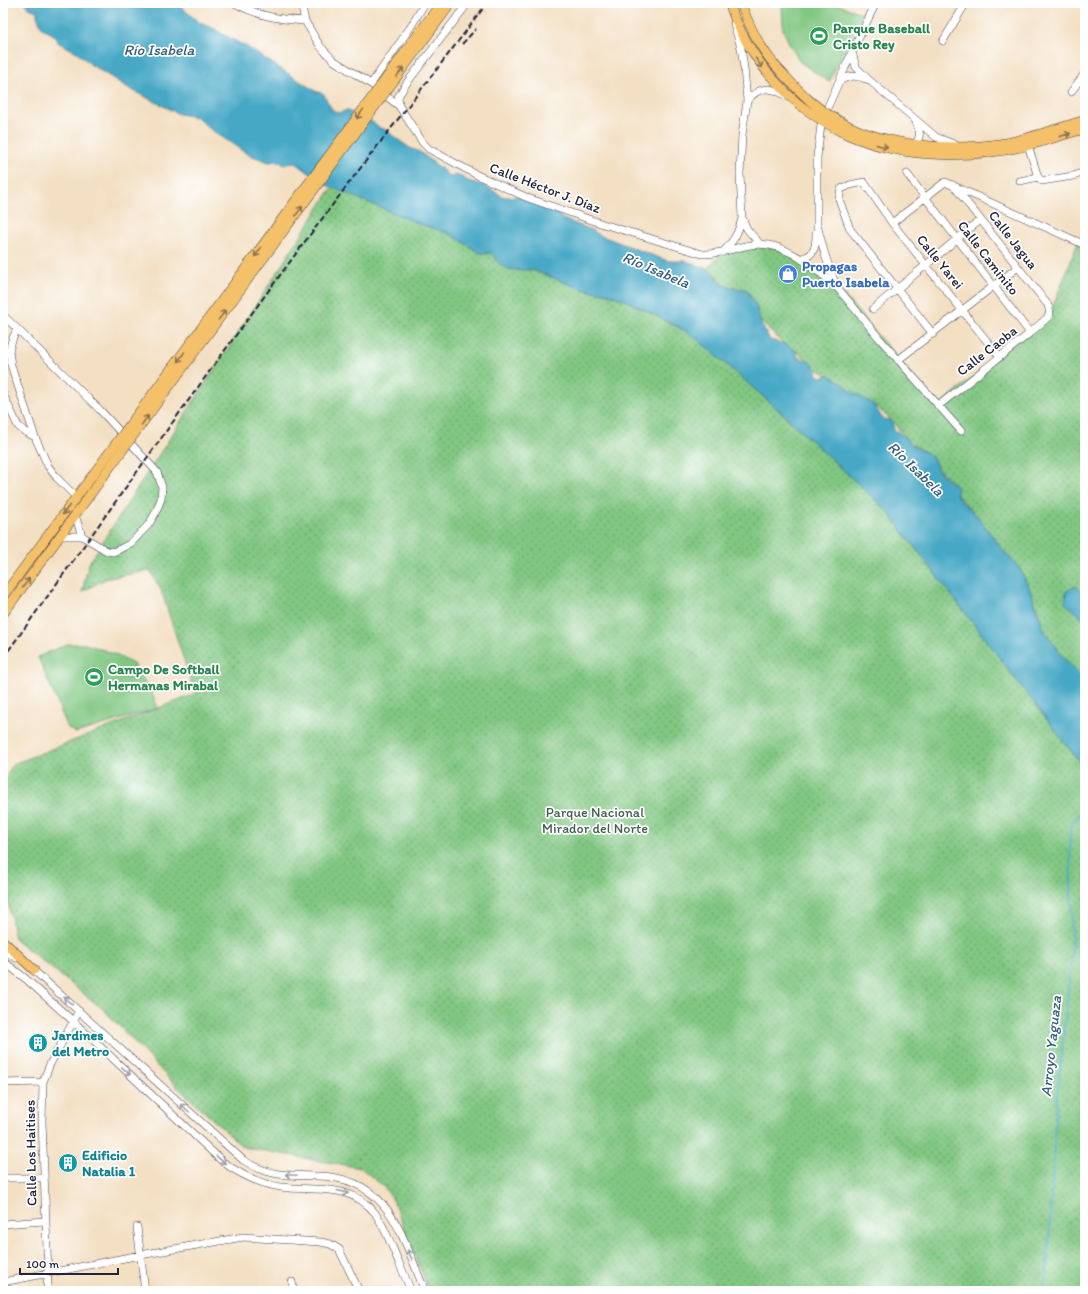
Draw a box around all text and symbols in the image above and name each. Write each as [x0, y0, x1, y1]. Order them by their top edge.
place label: Parque Baseball Cristo Rey [833, 20, 931, 53]
sports icon: Parque Baseball Cristo Rey [808, 25, 830, 47]
water label: Río Isabela [124, 41, 195, 59]
one-way arrow [755, 57, 763, 68]
one-way arrow [396, 67, 405, 78]
one-way arrow [356, 108, 364, 119]
one-way arrow [1058, 130, 1071, 138]
one-way arrow [875, 143, 888, 150]
street label: Calle Héctor J. Díaz [487, 159, 603, 217]
one-way arrow [295, 205, 303, 216]
street label: Calle Jagua [985, 207, 1041, 273]
street label: Calle Caminito [954, 217, 1022, 299]
street label: Calle Yarei [913, 231, 967, 293]
one-way arrow [254, 246, 262, 257]
water label: Río Isabela [620, 248, 692, 292]
place label: Propagas Puerto Isabela [802, 258, 890, 291]
shop icon: Propagas Puerto Isabela [777, 263, 799, 285]
one-way arrow [218, 310, 226, 321]
street label: Calle Caoba [954, 322, 1021, 380]
one-way arrow [176, 351, 185, 362]
one-way arrow [141, 415, 149, 426]
water label: Río Isabela [884, 438, 948, 500]
one-way arrow [62, 505, 70, 516]
one-way arrow [22, 577, 30, 588]
place label: Campo De Softball Hermanas Mirabal [108, 661, 220, 694]
sports icon: Campo De Softball Hermanas Mirabal [83, 666, 105, 688]
park label: Parque Nacional Mirador del Norte [542, 804, 648, 837]
water label: Arroyo Yaguaza [1037, 994, 1065, 1097]
one-way arrow [63, 996, 73, 1006]
place label: Jardines del Metro [51, 1027, 109, 1060]
building icon: Jardines del Metro [27, 1032, 49, 1054]
one-way arrow [121, 1066, 131, 1076]
street label: Calle Los Haitises [22, 1100, 40, 1206]
one-way arrow [179, 1103, 190, 1112]
place label: Edificio Natalia 1 [82, 1147, 136, 1180]
building icon: Edificio Natalia 1 [57, 1152, 79, 1174]
one-way arrow [215, 1155, 226, 1164]
one-way arrow [285, 1172, 298, 1179]
one-way arrow [337, 1189, 350, 1197]
one-way arrow [406, 1249, 413, 1261]
scale bar [20, 1250, 118, 1276]
text: 100 m [26, 1257, 59, 1271]

